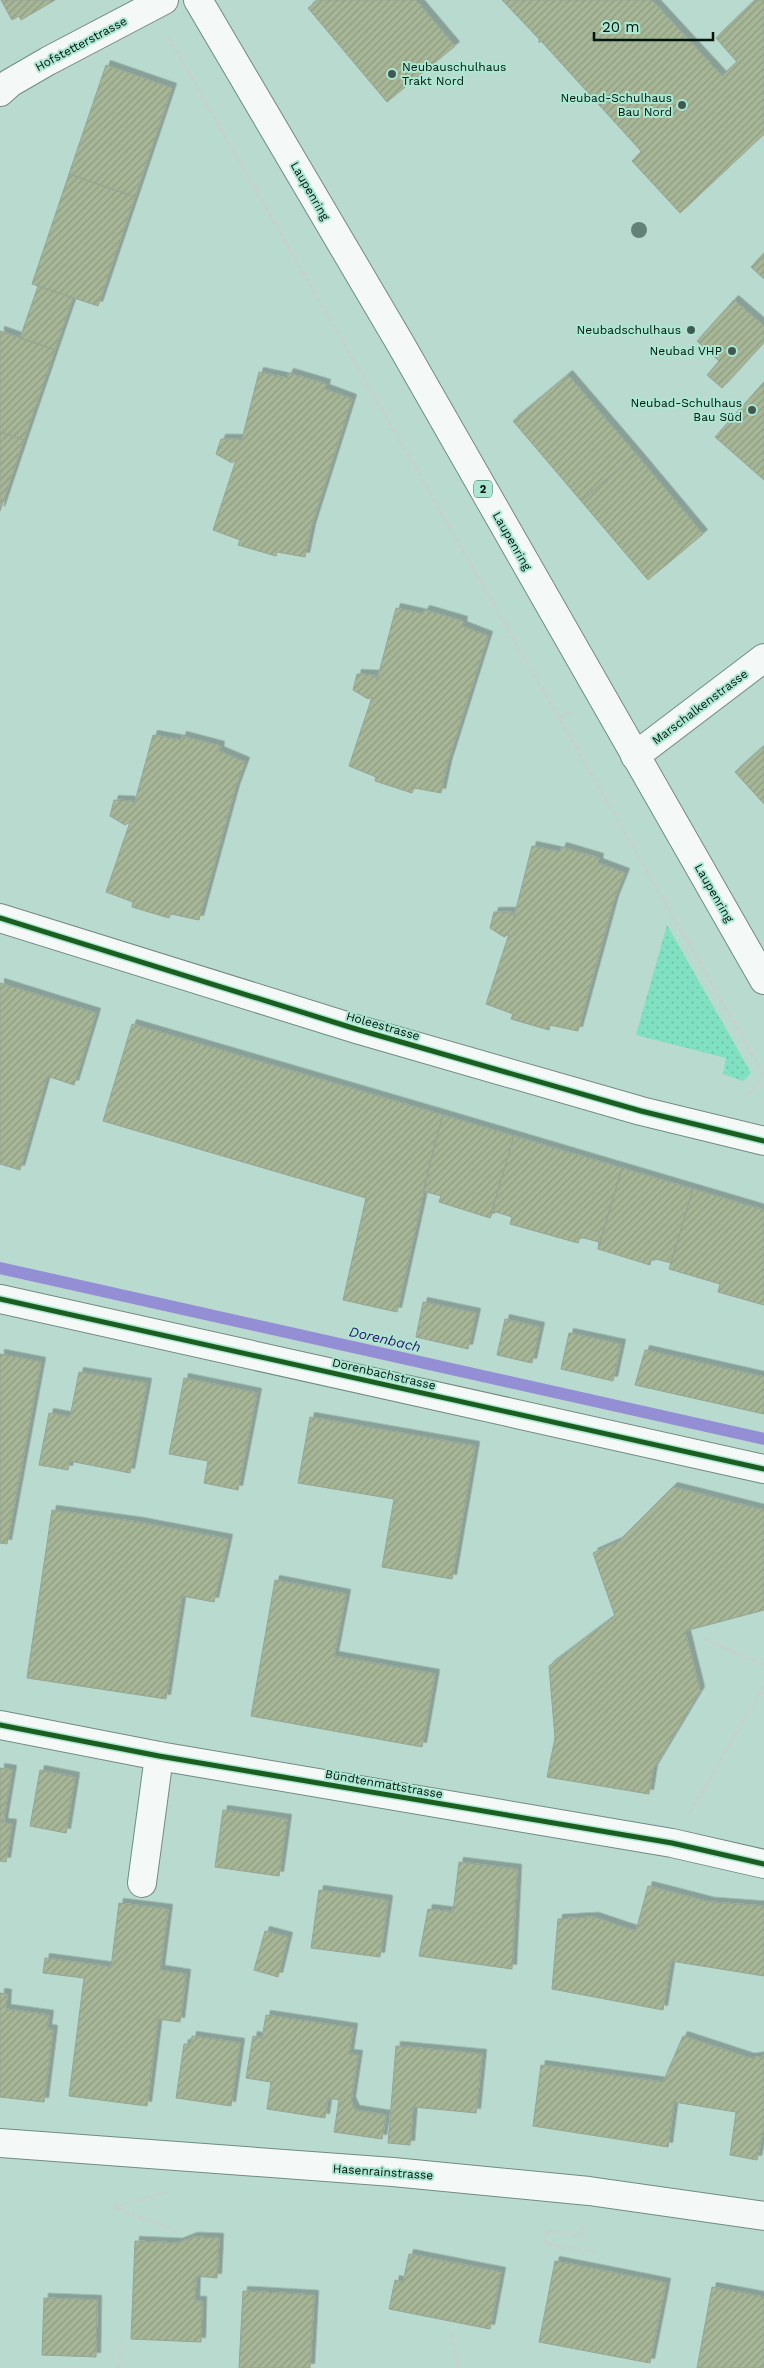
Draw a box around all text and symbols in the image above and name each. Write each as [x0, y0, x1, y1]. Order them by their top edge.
scale bar [594, 10, 713, 42]
street label: Hofstetterstrasse [33, 14, 129, 74]
text: 20 m [602, 18, 640, 36]
place label: Neubauschulhaus Trakt Nord [402, 60, 506, 88]
marker: Neubauschulhaus Trakt Nord [386, 68, 398, 80]
place label: Neubad-Schulhaus Bau Nord [560, 91, 672, 119]
marker: Neubad-Schulhaus Bau Nord [676, 99, 688, 111]
street label: Laupenring [288, 159, 333, 223]
place label: Neubadschulhaus [577, 323, 681, 337]
marker: Neubadschulhaus [685, 324, 697, 336]
place label: Neubad VHP [650, 344, 722, 358]
marker: Neubad VHP [726, 345, 738, 357]
place label: Neubad-Schulhaus Bau Süd [630, 396, 742, 424]
marker: Neubad-Schulhaus Bau Süd [746, 404, 758, 416]
road number: 2 [474, 480, 492, 498]
street label: Laupenring [490, 509, 535, 573]
street label: Marschalkenstrasse [649, 666, 751, 747]
street label: Laupenring [692, 861, 737, 925]
street label: Holeestrasse [345, 1009, 421, 1043]
water label: Dorenbach [348, 1323, 422, 1355]
street label: Dorenbachstrasse [331, 1355, 437, 1393]
street label: Bündtenmattstrasse [324, 1767, 444, 1801]
street label: Hasenrainstrasse [332, 2162, 434, 2183]

